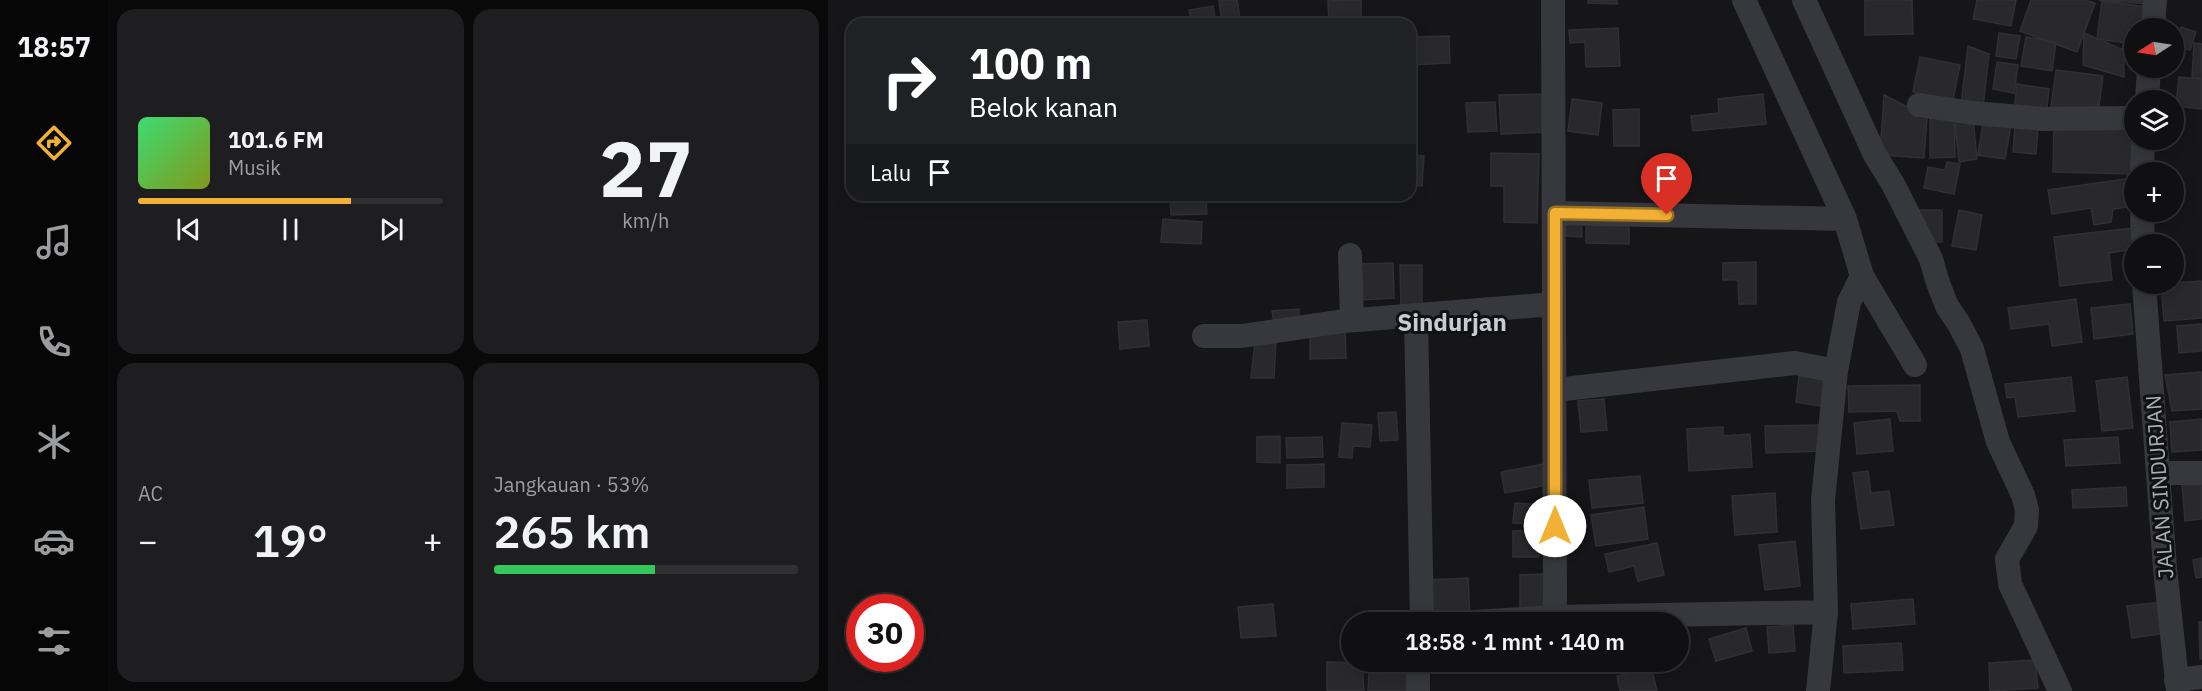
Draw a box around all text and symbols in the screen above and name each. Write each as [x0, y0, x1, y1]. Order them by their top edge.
north arrow [2124, 18, 2184, 78]
map controls [2124, 18, 2184, 294]
text: 18:57 [17, 29, 91, 64]
text: 100 m [969, 36, 1092, 91]
icon: right [870, 42, 948, 120]
text: Belok kanan [969, 89, 1118, 124]
button: layers [2124, 90, 2184, 150]
text: 27 [599, 117, 693, 218]
icon: directions [33, 122, 75, 164]
text: 101.6 FM [228, 125, 324, 154]
pin [1641, 153, 1692, 215]
text: Musik [228, 154, 281, 181]
icon: arrive [923, 156, 956, 189]
text: Lalu [870, 158, 911, 187]
icon: arrive [1650, 162, 1683, 195]
button: + [2124, 162, 2184, 222]
text: km/h [622, 207, 669, 234]
icon: previous [172, 213, 205, 246]
icon: pause [274, 213, 307, 246]
icon: next [375, 213, 408, 246]
icon: music [33, 221, 75, 263]
button: − [2124, 234, 2184, 294]
district label: Sindurjan [1397, 306, 1507, 338]
icon: phone [33, 321, 75, 363]
street label: JALAN SINDURJAN [2139, 394, 2179, 580]
icon: climate [33, 421, 75, 463]
text: Jangkauan · 53% [494, 471, 649, 498]
text: AC [138, 480, 163, 507]
position arrow [1523, 494, 1587, 558]
text: 265 km [494, 502, 650, 560]
text: 19° [253, 511, 328, 569]
text: − [138, 519, 158, 562]
text: + [423, 519, 442, 562]
icon: car [33, 520, 75, 562]
speed limit sign: 30 [846, 594, 924, 672]
icon: filters [33, 620, 75, 662]
text: 18:58 · 1 mnt · 140 m [1405, 627, 1625, 656]

